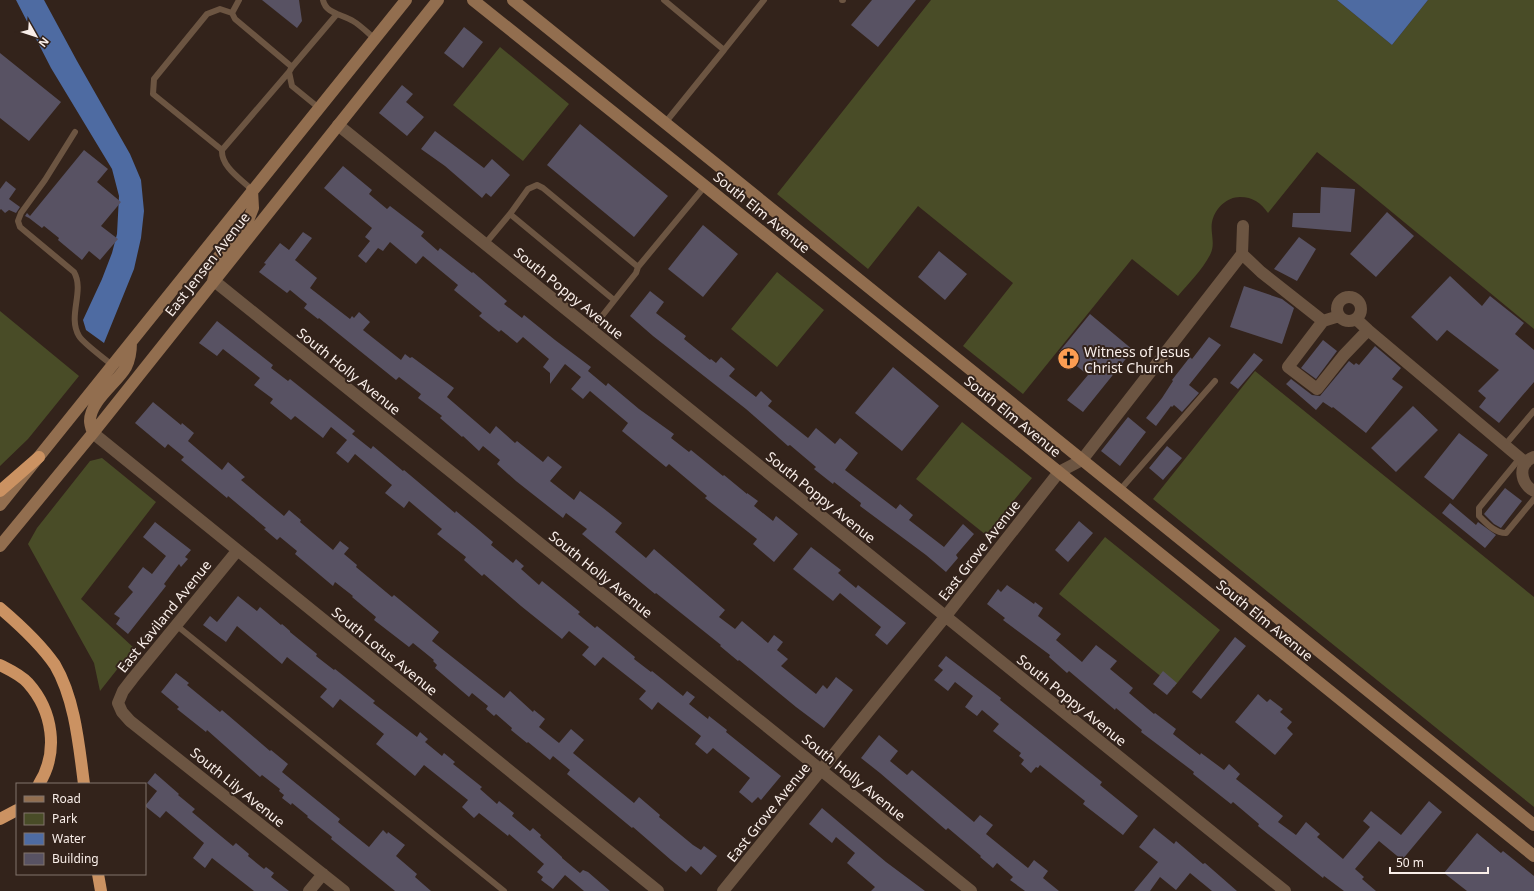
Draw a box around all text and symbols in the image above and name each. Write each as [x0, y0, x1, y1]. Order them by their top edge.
north arrow [16, 16, 56, 56]
text: N [36, 34, 53, 51]
street label: South Elm Avenue [710, 167, 814, 257]
street label: East Jensen Avenue [160, 208, 254, 320]
street label: South Poppy Avenue [510, 243, 628, 343]
street label: South Holly Avenue [293, 323, 405, 419]
place label: Witness of Jesus Christ Church [1084, 342, 1190, 377]
church icon: Witness of Jesus Christ Church [1056, 346, 1082, 372]
street label: South Elm Avenue [961, 371, 1065, 461]
street label: South Poppy Avenue [762, 447, 880, 547]
street label: East Grove Avenue [934, 496, 1024, 604]
street label: South Holly Avenue [545, 526, 657, 622]
street label: East Kaviland Avenue [113, 556, 215, 676]
street label: South Elm Avenue [1213, 575, 1317, 665]
street label: South Lotus Avenue [328, 602, 442, 700]
street label: South Poppy Avenue [1013, 650, 1131, 750]
street label: South Holly Avenue [798, 729, 910, 825]
street label: South Lily Avenue [187, 743, 289, 831]
street label: East Grove Avenue [722, 758, 814, 866]
legend [16, 783, 146, 875]
text: Road [52, 790, 81, 807]
text: Park [52, 810, 78, 827]
text: Water [52, 830, 86, 847]
scale bar [1390, 849, 1488, 875]
text: Building [52, 850, 99, 867]
text: 50 m [1396, 854, 1424, 871]

